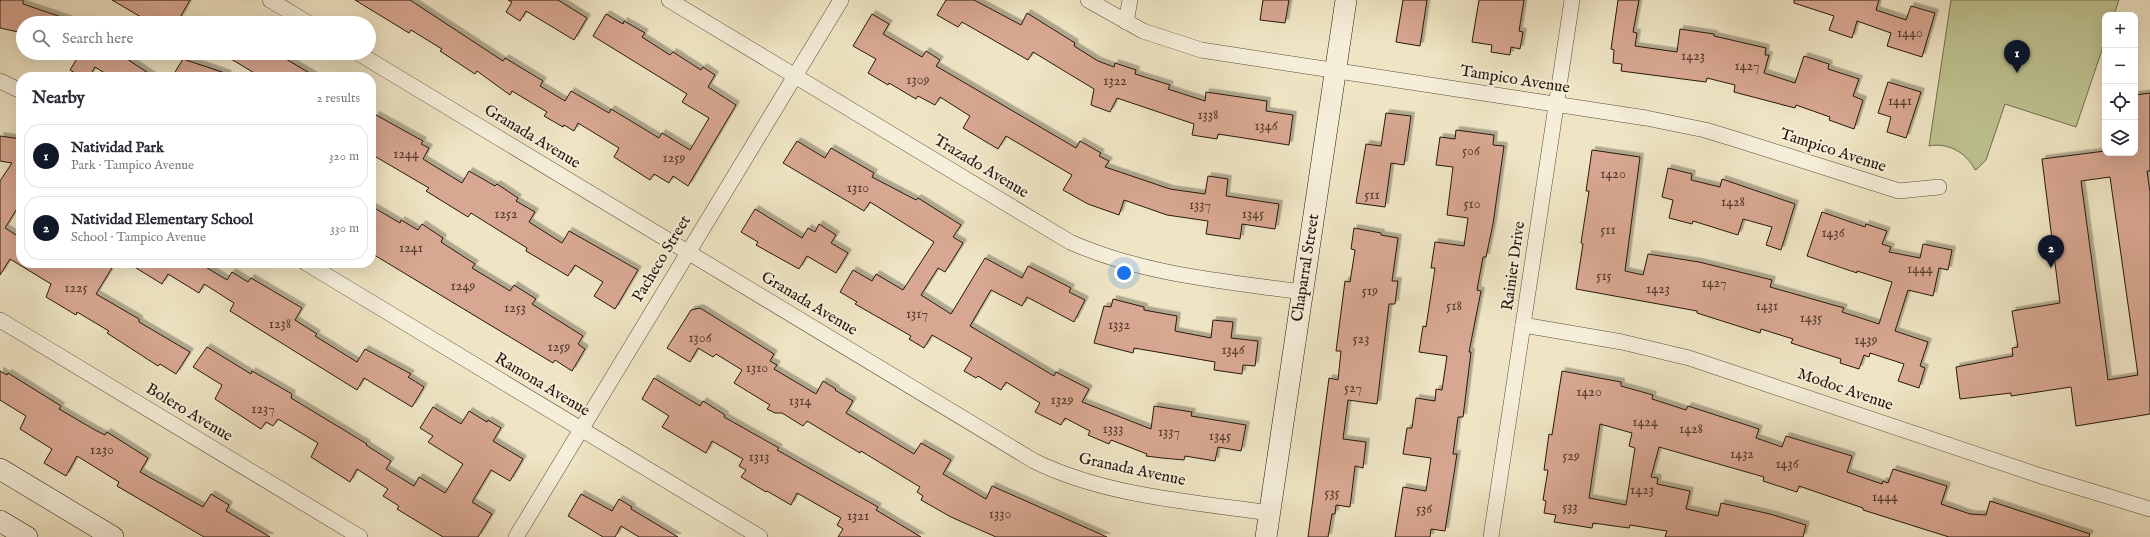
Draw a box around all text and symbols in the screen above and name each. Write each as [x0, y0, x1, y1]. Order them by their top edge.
map controls [2102, 12, 2138, 156]
button: + [2102, 12, 2138, 48]
search box [16, 16, 376, 60]
house number: 1440 [1897, 24, 1923, 42]
icon: search [30, 27, 52, 49]
text: Search here [62, 29, 133, 48]
pin: 1 [2004, 40, 2030, 73]
house number: 1423 [1681, 47, 1705, 65]
button: − [2102, 48, 2138, 84]
house number: 1427 [1734, 57, 1760, 75]
street label: Tampico Avenue [1459, 61, 1571, 99]
house number: 1309 [906, 71, 930, 89]
house number: 1322 [1103, 72, 1127, 90]
button: locate [2102, 84, 2138, 120]
text: Nearby [32, 88, 85, 109]
text: 2 results [316, 90, 360, 107]
house number: 1441 [1888, 92, 1912, 110]
street label: Granada Avenue [480, 100, 584, 174]
house number: 1338 [1197, 106, 1219, 124]
house number: 1346 [1254, 117, 1279, 135]
button: layers [2102, 120, 2138, 156]
street label: Tampico Avenue [1777, 124, 1889, 178]
street label: Trazado Avenue [930, 131, 1032, 203]
text: Natividad Park [71, 138, 164, 157]
house number: 506 [1462, 142, 1481, 160]
house number: 1244 [393, 145, 419, 163]
text: 1 [44, 148, 48, 165]
text: 320 m [329, 148, 359, 165]
house number: 1259 [663, 149, 685, 167]
text: Park · Tampico Avenue [71, 157, 194, 174]
house number: 1420 [1600, 165, 1626, 183]
house number: 1310 [847, 179, 869, 197]
house number: 511 [1364, 186, 1380, 204]
house number: 1428 [1721, 193, 1745, 211]
house number: 510 [1463, 195, 1481, 213]
house number: 1337 [1189, 196, 1211, 214]
house number: 1252 [494, 205, 518, 223]
house number: 1345 [1242, 205, 1264, 223]
text: Natividad Elementary School [71, 210, 253, 229]
street label: Pacheco Street [628, 212, 696, 306]
street label: Chaparral Street [1288, 212, 1324, 323]
text: 2 [43, 220, 49, 237]
text: 330 m [330, 220, 359, 237]
street label: Rainier Drive [1498, 220, 1530, 312]
house number: 511 [1600, 221, 1616, 239]
house number: 1436 [1821, 224, 1846, 242]
text: School · Tampico Avenue [71, 229, 206, 246]
pin: 2 [2038, 235, 2064, 268]
house number: 1241 [399, 239, 423, 257]
house number: 1444 [1907, 260, 1933, 278]
your location [1114, 263, 1134, 283]
street label: Granada Avenue [757, 267, 861, 341]
house number: 515 [1596, 267, 1612, 285]
house number: 1427 [1701, 274, 1727, 292]
house number: 1249 [451, 277, 475, 295]
house number: 1225 [64, 279, 88, 297]
house number: 1423 [1646, 280, 1670, 298]
house number: 519 [1362, 282, 1378, 300]
house number: 518 [1446, 297, 1462, 315]
house number: 1431 [1756, 297, 1778, 315]
house number: 1253 [504, 299, 526, 317]
house number: 1317 [906, 305, 928, 323]
house number: 1435 [1800, 309, 1822, 327]
house number: 1238 [269, 315, 291, 333]
house number: 1332 [1108, 316, 1131, 334]
house number: 1306 [688, 329, 713, 347]
house number: 523 [1353, 330, 1369, 348]
house number: 1439 [1854, 331, 1878, 349]
house number: 1259 [548, 338, 570, 356]
house number: 1346 [1221, 341, 1246, 359]
street label: Ramona Avenue [491, 349, 593, 421]
house number: 1310 [746, 359, 768, 377]
street label: Modoc Avenue [1795, 364, 1895, 416]
street label: Bolero Avenue [142, 379, 236, 447]
house number: 527 [1344, 379, 1362, 397]
house number: 1420 [1576, 383, 1602, 401]
house number: 1329 [1050, 391, 1074, 409]
house number: 1314 [789, 392, 811, 410]
house number: 1237 [251, 400, 275, 418]
house number: 1424 [1632, 413, 1658, 431]
house number: 1333 [1103, 420, 1123, 438]
house number: 1428 [1679, 420, 1703, 438]
house number: 1337 [1158, 423, 1180, 441]
house number: 1345 [1209, 427, 1231, 445]
house number: 1230 [90, 441, 114, 459]
house number: 1432 [1730, 445, 1754, 463]
house number: 529 [1562, 447, 1580, 465]
house number: 1313 [749, 448, 769, 466]
street label: Granada Avenue [1077, 449, 1187, 491]
house number: 1436 [1775, 455, 1800, 473]
house number: 1423 [1630, 481, 1654, 499]
house number: 535 [1324, 484, 1340, 502]
house number: 1444 [1872, 488, 1898, 506]
house number: 533 [1562, 498, 1578, 516]
house number: 536 [1416, 500, 1433, 518]
house number: 1330 [989, 505, 1011, 523]
house number: 1321 [847, 507, 869, 525]

